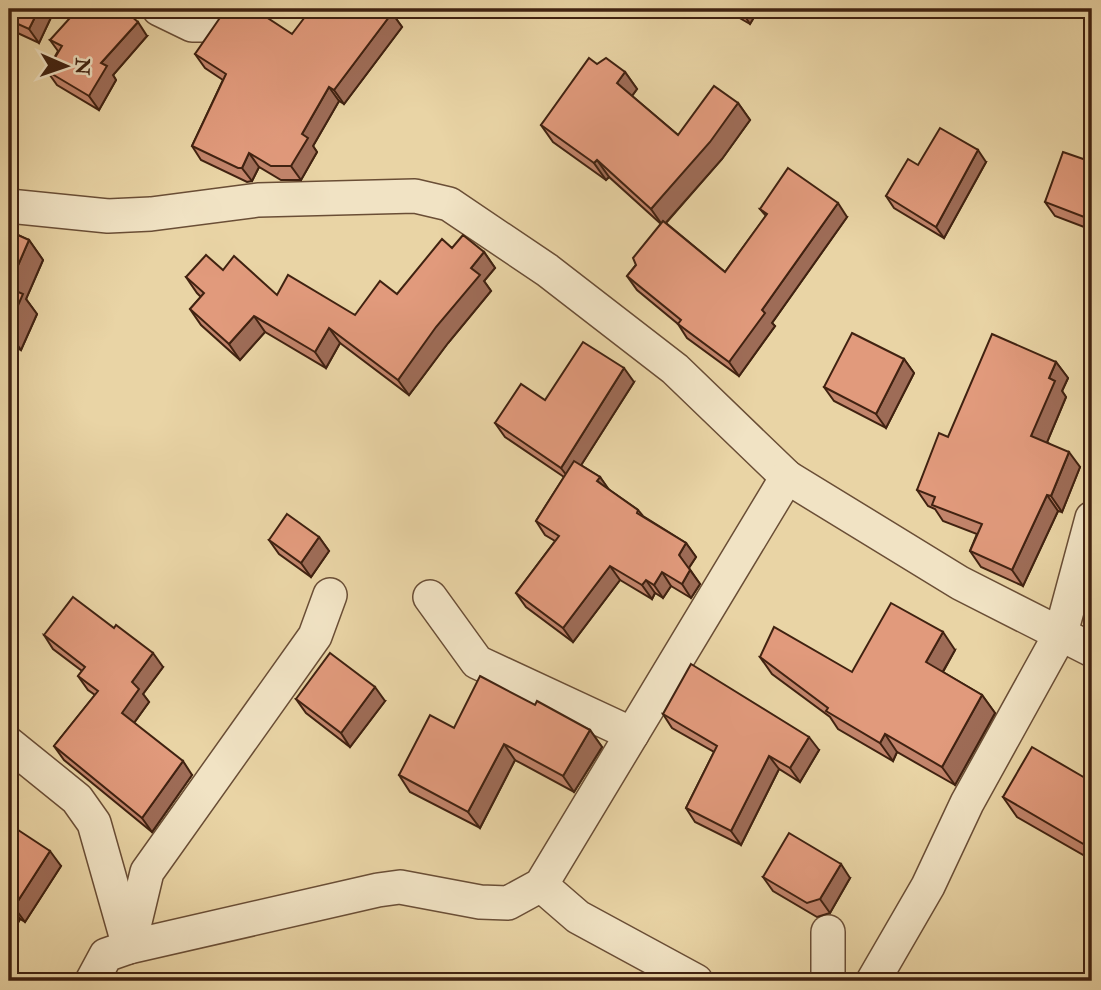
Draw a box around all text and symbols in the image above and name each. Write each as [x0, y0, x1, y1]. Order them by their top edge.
north arrow [32, 32, 102, 102]
text: N [70, 57, 94, 76]

